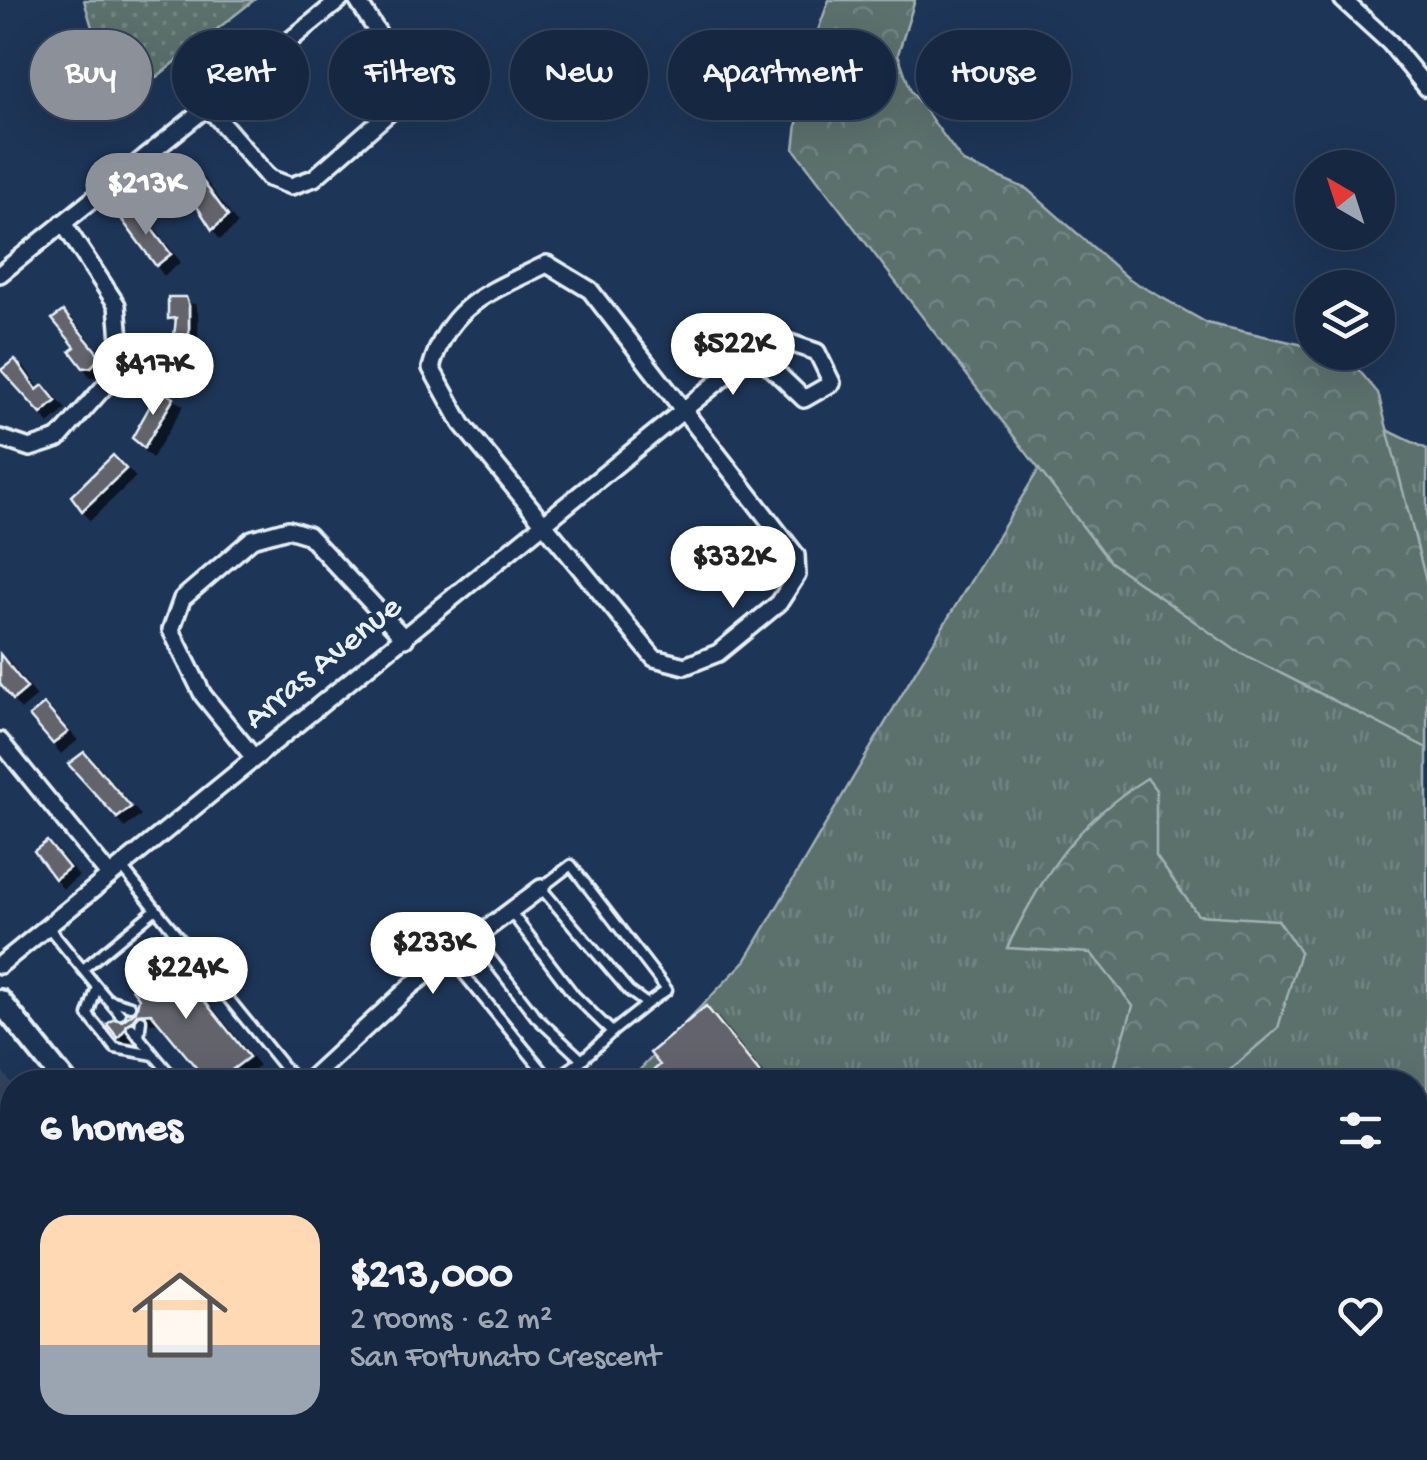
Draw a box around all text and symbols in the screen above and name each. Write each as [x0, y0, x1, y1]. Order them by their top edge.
chip: Buy [30, 30, 152, 120]
chip: Rent [172, 30, 309, 120]
chip: Filters [329, 30, 490, 120]
chip: New [510, 30, 648, 120]
chip: Apartment [668, 30, 896, 120]
chip: House [916, 30, 1071, 120]
north arrow [1295, 150, 1395, 250]
map controls [1295, 150, 1395, 370]
pin: $213K [76, 153, 216, 238]
text: $213K [107, 166, 185, 204]
button: layers [1295, 270, 1395, 370]
pin: $522K [663, 313, 803, 398]
text: $522K [693, 326, 773, 364]
pin: $417K [83, 333, 223, 418]
text: $417K [115, 346, 191, 384]
pin: $332K [663, 526, 803, 611]
text: $332K [693, 539, 773, 577]
street label: Arras Avenue [237, 587, 412, 740]
pin: $233K [363, 912, 503, 997]
text: $233K [393, 925, 473, 963]
pin: $224K [116, 937, 256, 1022]
text: $224K [147, 950, 225, 988]
icon: filters [1333, 1103, 1388, 1158]
text: 6 homes [40, 1106, 183, 1155]
text: $213,000 [350, 1253, 513, 1302]
icon: home [120, 1255, 240, 1375]
icon: heart [1333, 1288, 1388, 1343]
text: 2 rooms · 62 m² [350, 1302, 552, 1340]
text: San Fortunato Crescent [350, 1340, 661, 1378]

